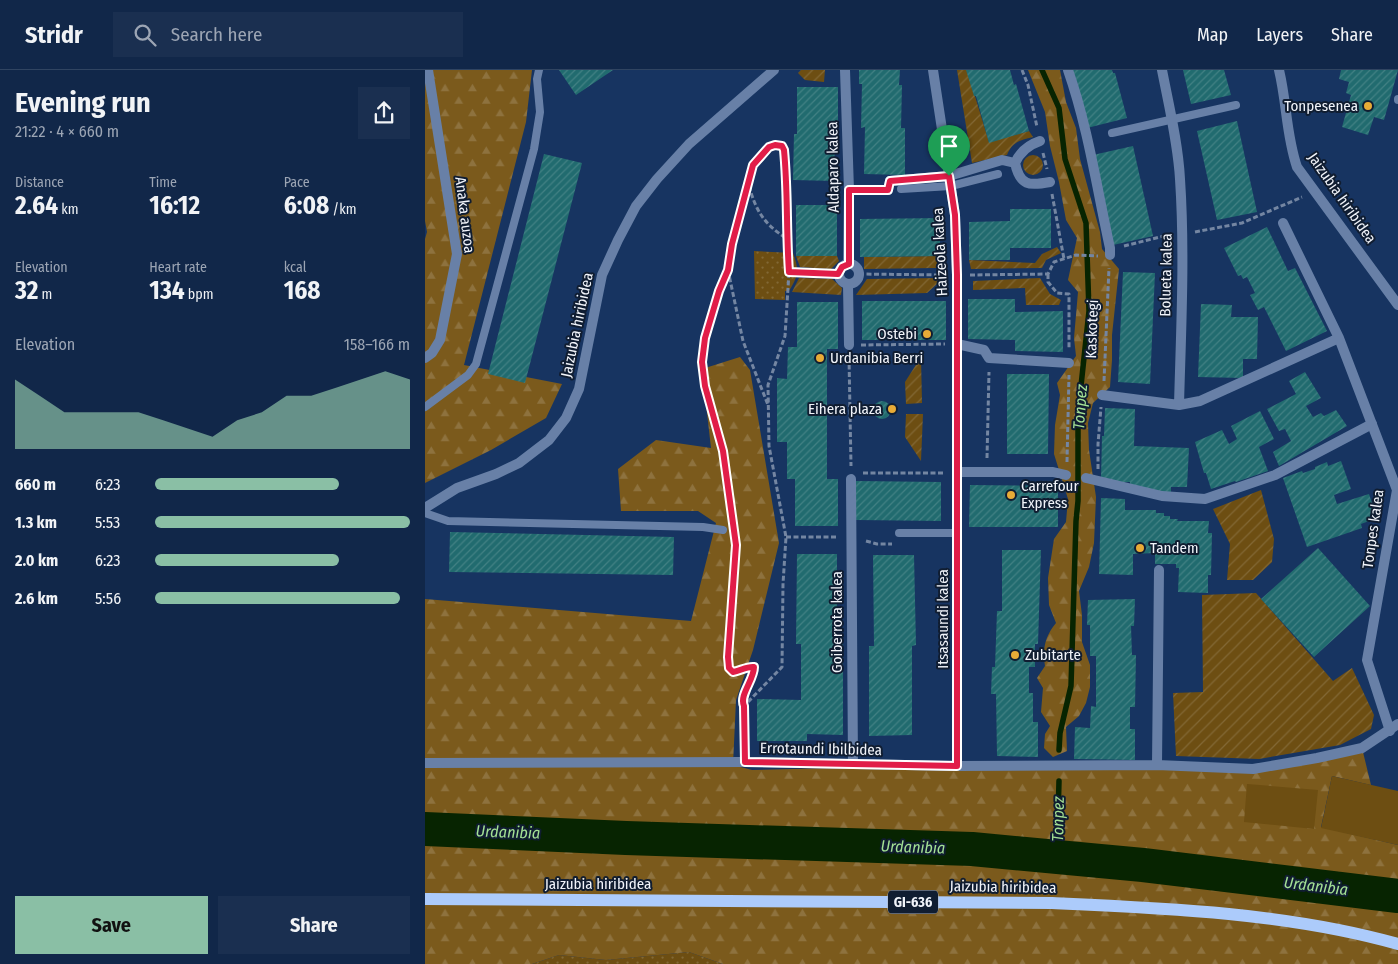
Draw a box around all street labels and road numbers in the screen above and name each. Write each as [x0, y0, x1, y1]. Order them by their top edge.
street label: Aldaparo kalea [823, 121, 843, 213]
street label: Jaizubia hiribidea [1304, 149, 1380, 247]
street label: Anaka auzoa [451, 176, 479, 254]
street label: Haizeola kalea [929, 207, 951, 297]
street label: Bolueta kalea [1156, 233, 1176, 317]
street label: Jaizubia hiribidea [557, 271, 597, 379]
street label: Kaskotegi [1082, 299, 1102, 359]
street label: Tonpes kalea [1359, 488, 1387, 570]
street label: Itsasaundi kalea [934, 569, 952, 669]
street label: Goiberrota kalea [828, 571, 846, 673]
street label: Errotaundi Ibilbidea [760, 739, 882, 759]
street label: Jaizubia hiribidea [545, 875, 651, 893]
street label: Jaizubia hiribidea [950, 877, 1056, 897]
road number: GI-636 [888, 890, 938, 914]

